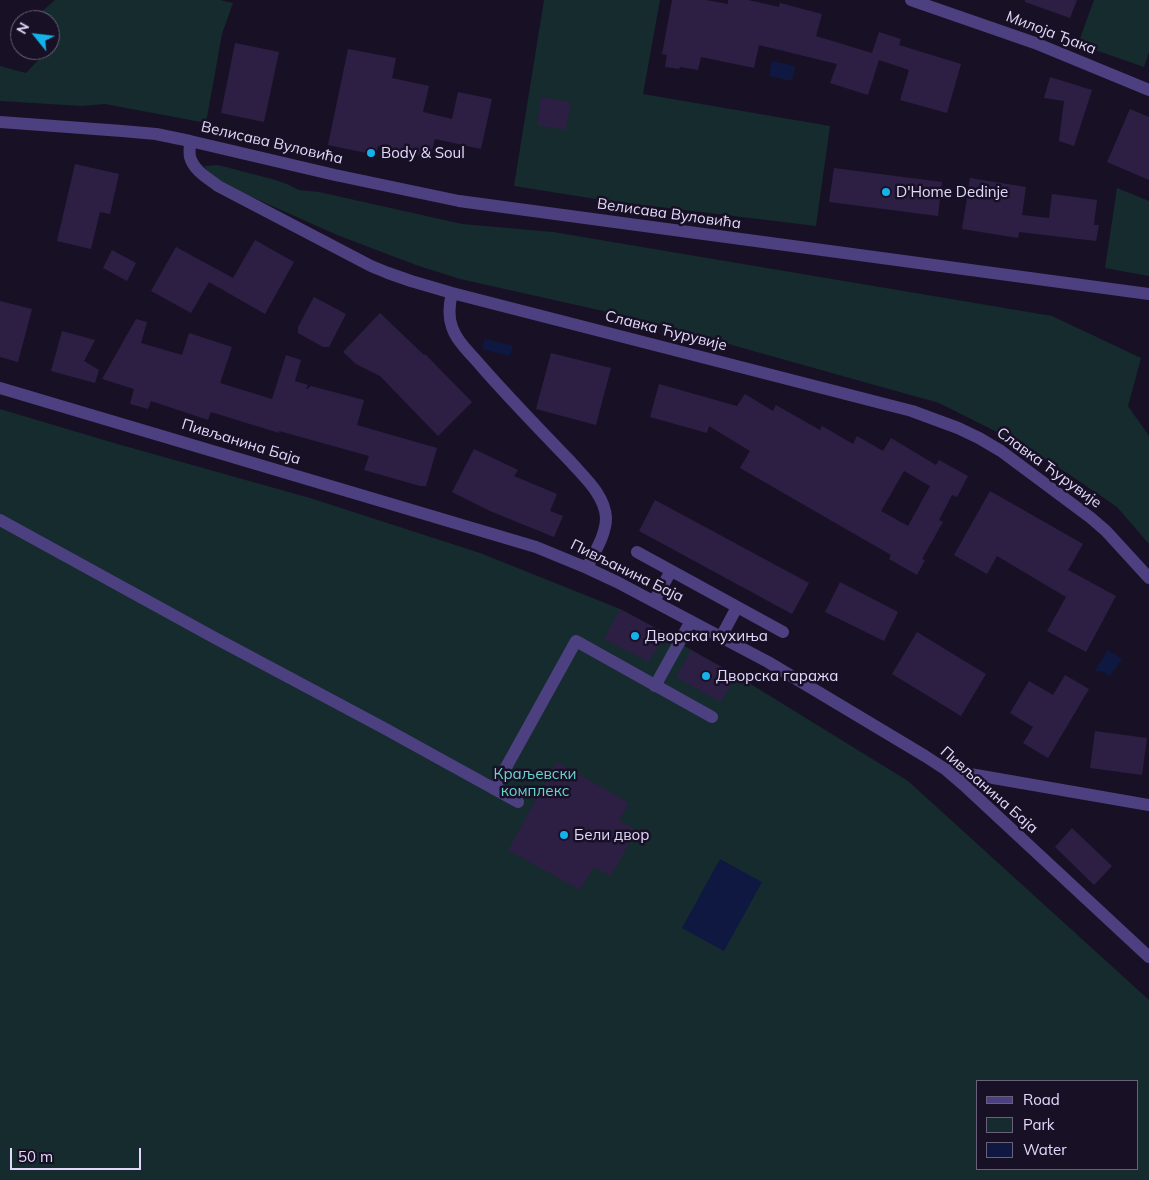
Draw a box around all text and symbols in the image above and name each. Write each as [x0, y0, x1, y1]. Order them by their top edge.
street label: Милоја Ђака [1003, 8, 1099, 58]
north arrow [10, 10, 60, 60]
text: N [12, 19, 33, 37]
street label: Велисава Вуловића [199, 118, 345, 168]
place label: Body & Soul [381, 144, 465, 162]
marker: Body & Soul [365, 147, 377, 159]
place label: D'Home Dedinje [896, 183, 1008, 201]
marker: D'Home Dedinje [880, 186, 892, 198]
street label: Велисава Вуловића [596, 195, 742, 233]
street label: Славка Ћурувије [603, 307, 729, 355]
street label: Пивљанина Баја [179, 415, 303, 469]
street label: Славка Ћурувије [993, 424, 1105, 512]
street label: Пивљанина Баја [568, 536, 686, 606]
place label: Дворска кухиња [645, 627, 768, 645]
marker: Дворска кухиња [629, 630, 641, 642]
place label: Дворска гаража [716, 667, 838, 685]
marker: Дворска гаража [700, 670, 712, 682]
street label: Пивљанина Баја [937, 743, 1041, 837]
park label: Краљевски комплекс [494, 765, 576, 800]
place label: Бели двор [574, 826, 649, 844]
marker: Бели двор [558, 829, 570, 841]
legend [976, 1080, 1139, 1170]
text: Road [1023, 1090, 1060, 1109]
text: Park [1023, 1115, 1055, 1134]
scale bar [12, 1138, 144, 1170]
text: Water [1023, 1140, 1067, 1159]
text: 50 m [18, 1147, 53, 1166]

